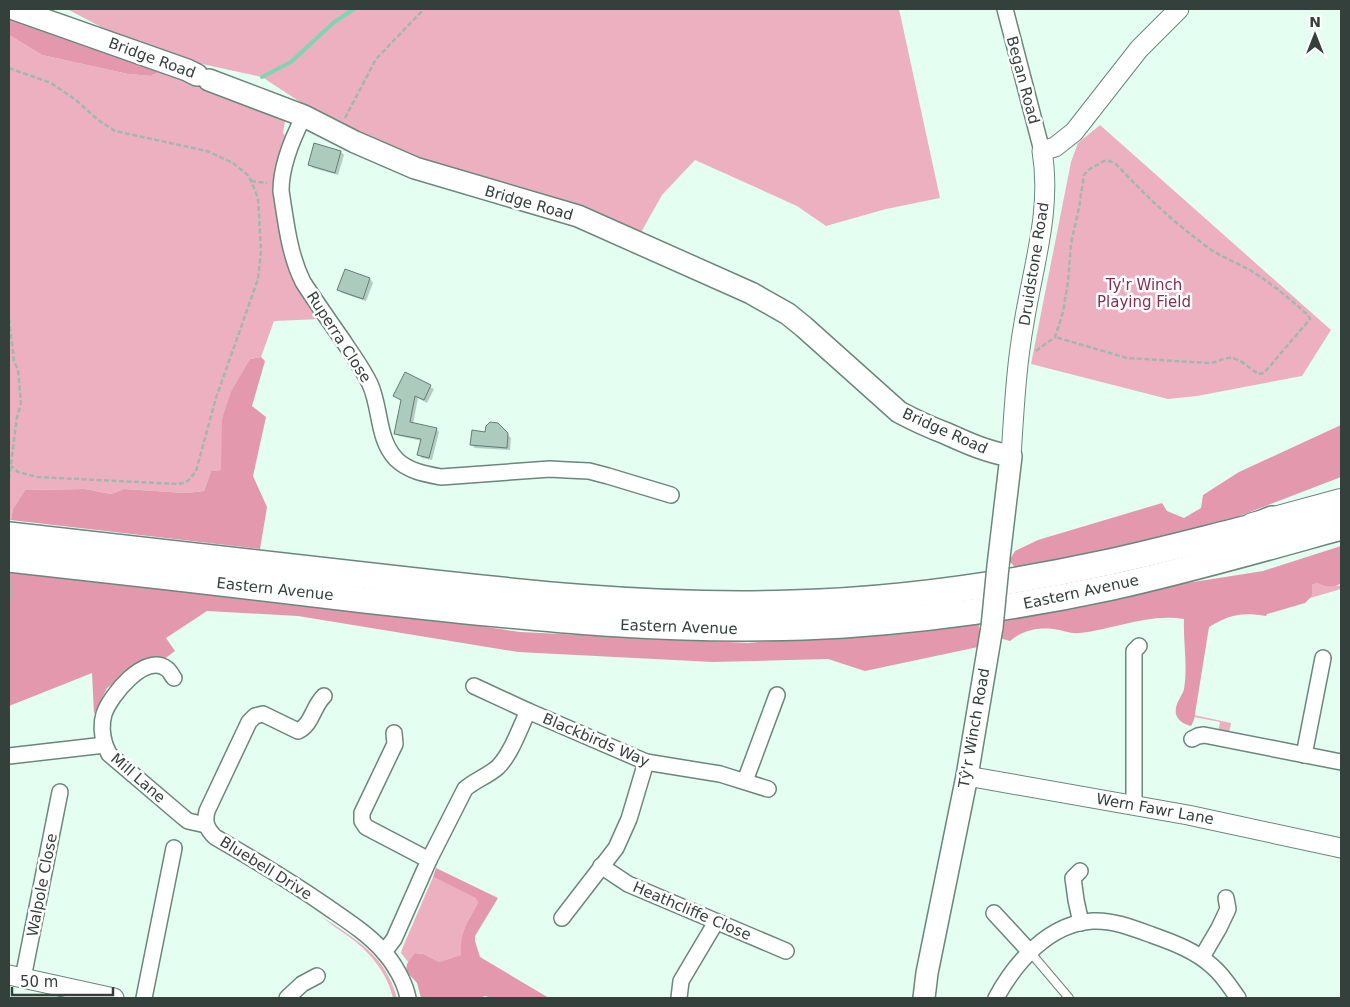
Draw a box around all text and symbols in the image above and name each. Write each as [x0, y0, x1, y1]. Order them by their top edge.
north arrow [1290, 10, 1340, 60]
text: N [1309, 14, 1321, 30]
street label: Bridge Road [106, 34, 198, 82]
street label: Began Road [1003, 34, 1043, 126]
street label: Bridge Road [483, 182, 575, 224]
street label: Druidstone Road [1015, 201, 1053, 327]
park label: Ty'r Winch Playing Field [1097, 276, 1191, 311]
street label: Ruperra Close [303, 288, 375, 386]
street label: Bridge Road [900, 404, 990, 458]
street label: Eastern Avenue [1022, 571, 1140, 613]
street label: Eastern Avenue [216, 574, 334, 604]
street label: Eastern Avenue [620, 616, 738, 638]
street label: Tŷ'r Winch Road [954, 667, 993, 790]
street label: Blackbirds Way [540, 709, 652, 771]
street label: Mill Lane [107, 749, 169, 807]
street label: Wern Fawr Lane [1095, 790, 1215, 828]
street label: Walpole Close [23, 832, 61, 938]
street label: Bluebell Drive [217, 833, 315, 903]
street label: Heathcliffe Close [630, 878, 754, 944]
scale bar [12, 964, 114, 996]
text: 50 m [20, 973, 58, 991]

